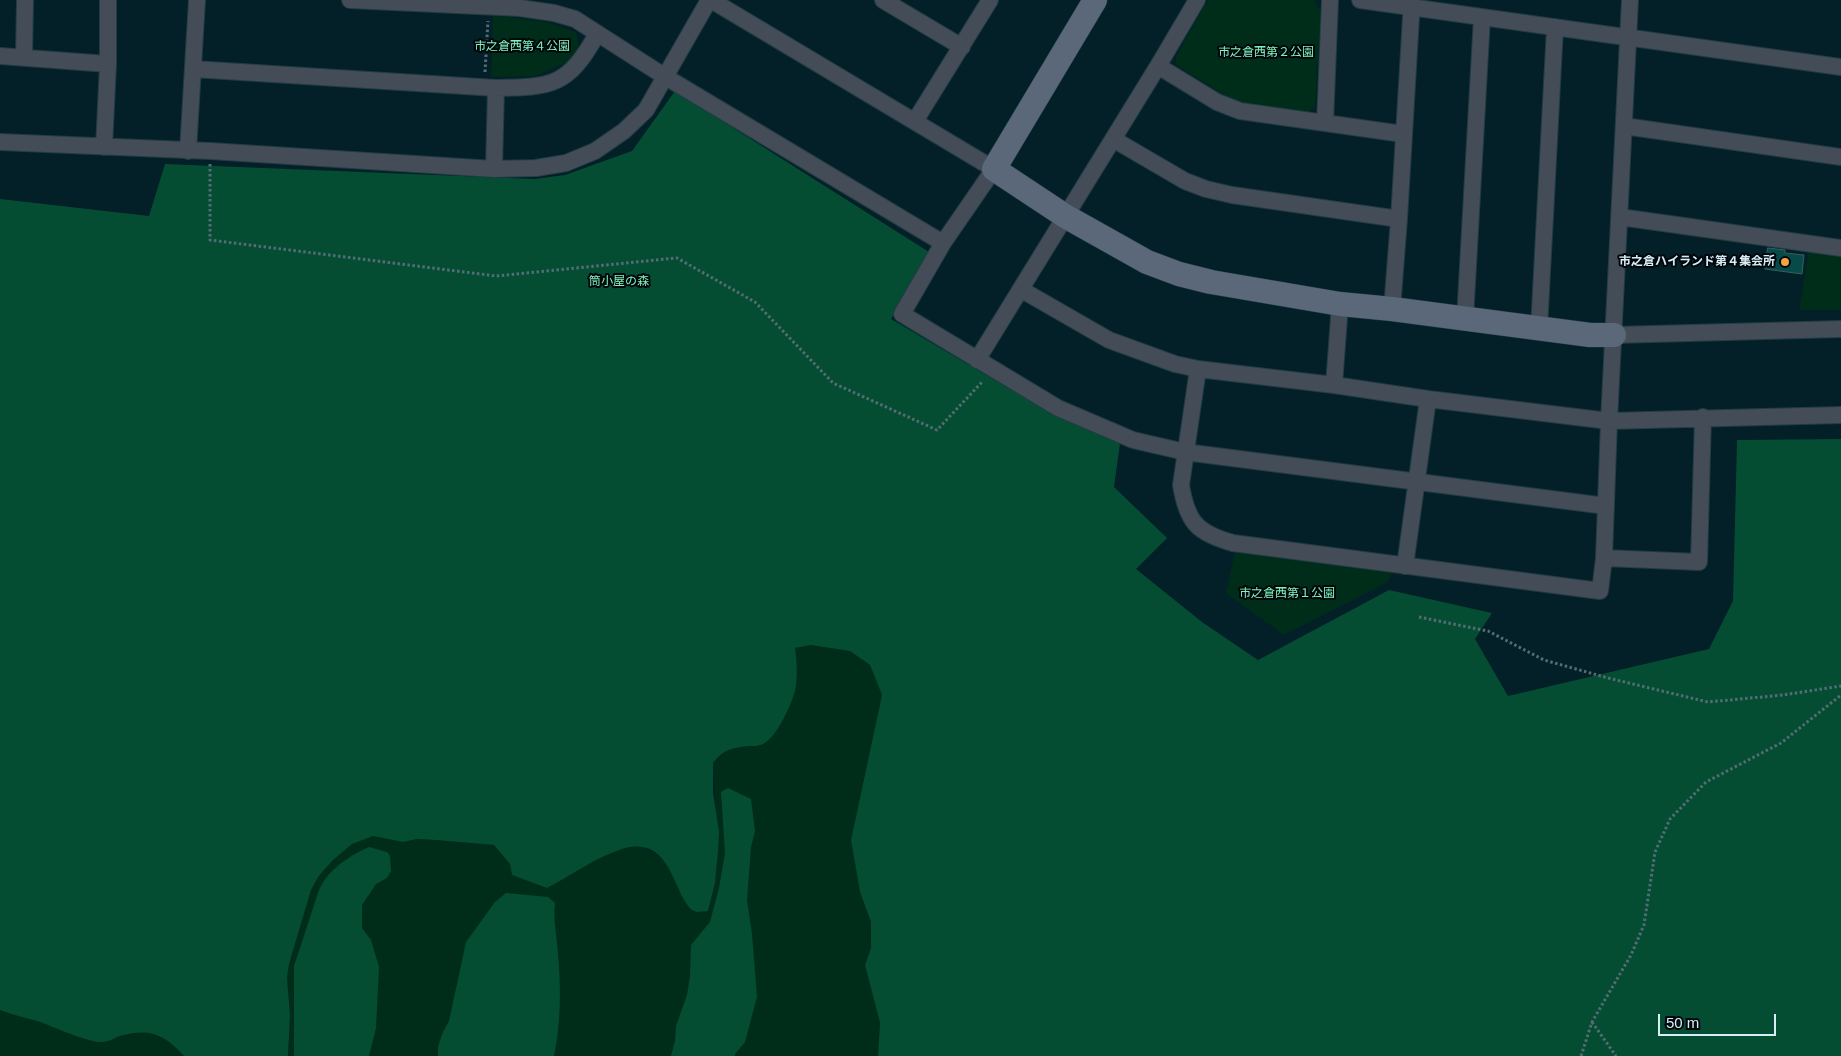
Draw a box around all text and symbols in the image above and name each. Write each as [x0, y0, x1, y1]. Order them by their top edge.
park label: 市之倉西第４公園 [474, 40, 570, 54]
park label: 市之倉西第２公園 [1218, 46, 1314, 60]
place label: 市之倉ハイランド第４集会所 [1619, 255, 1775, 269]
marker: 市之倉ハイランド第４集会所 [1779, 256, 1791, 268]
park label: 筒小屋の森 [589, 275, 649, 289]
park label: 市之倉西第１公園 [1239, 587, 1335, 601]
scale bar [1661, 1004, 1778, 1036]
text: 50 m [1666, 1014, 1699, 1031]

